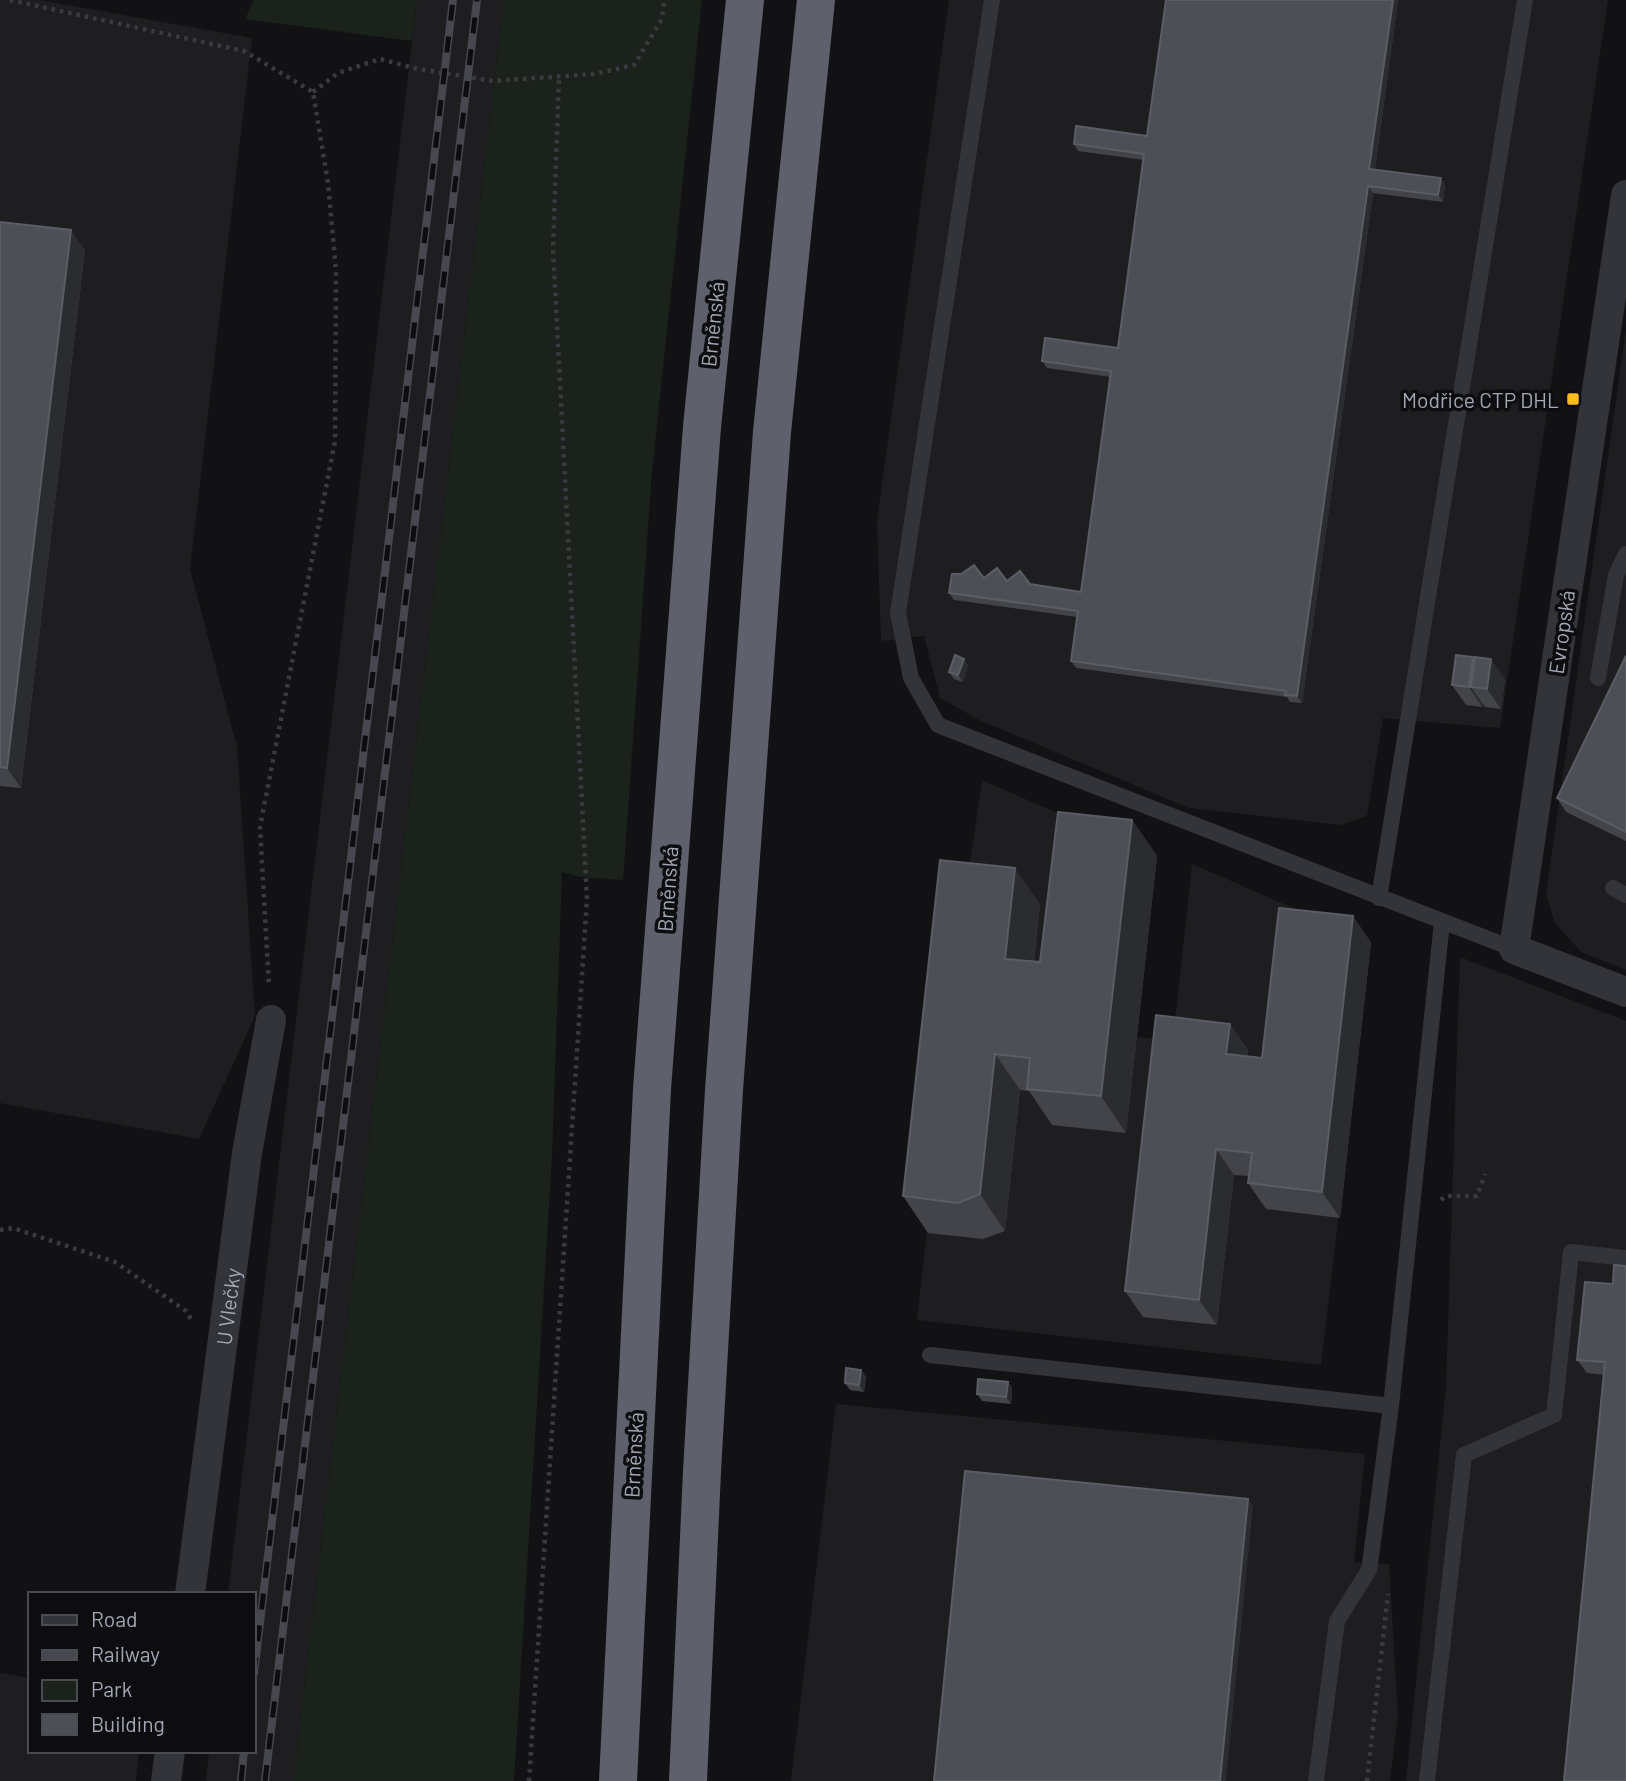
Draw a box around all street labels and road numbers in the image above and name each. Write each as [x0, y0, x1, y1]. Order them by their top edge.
street label: Brněnská [695, 280, 729, 368]
street label: Evropská [1543, 588, 1579, 676]
street label: Brněnská [652, 845, 682, 933]
street label: U Vlečky [210, 1266, 245, 1346]
street label: Brněnská [618, 1412, 648, 1498]

